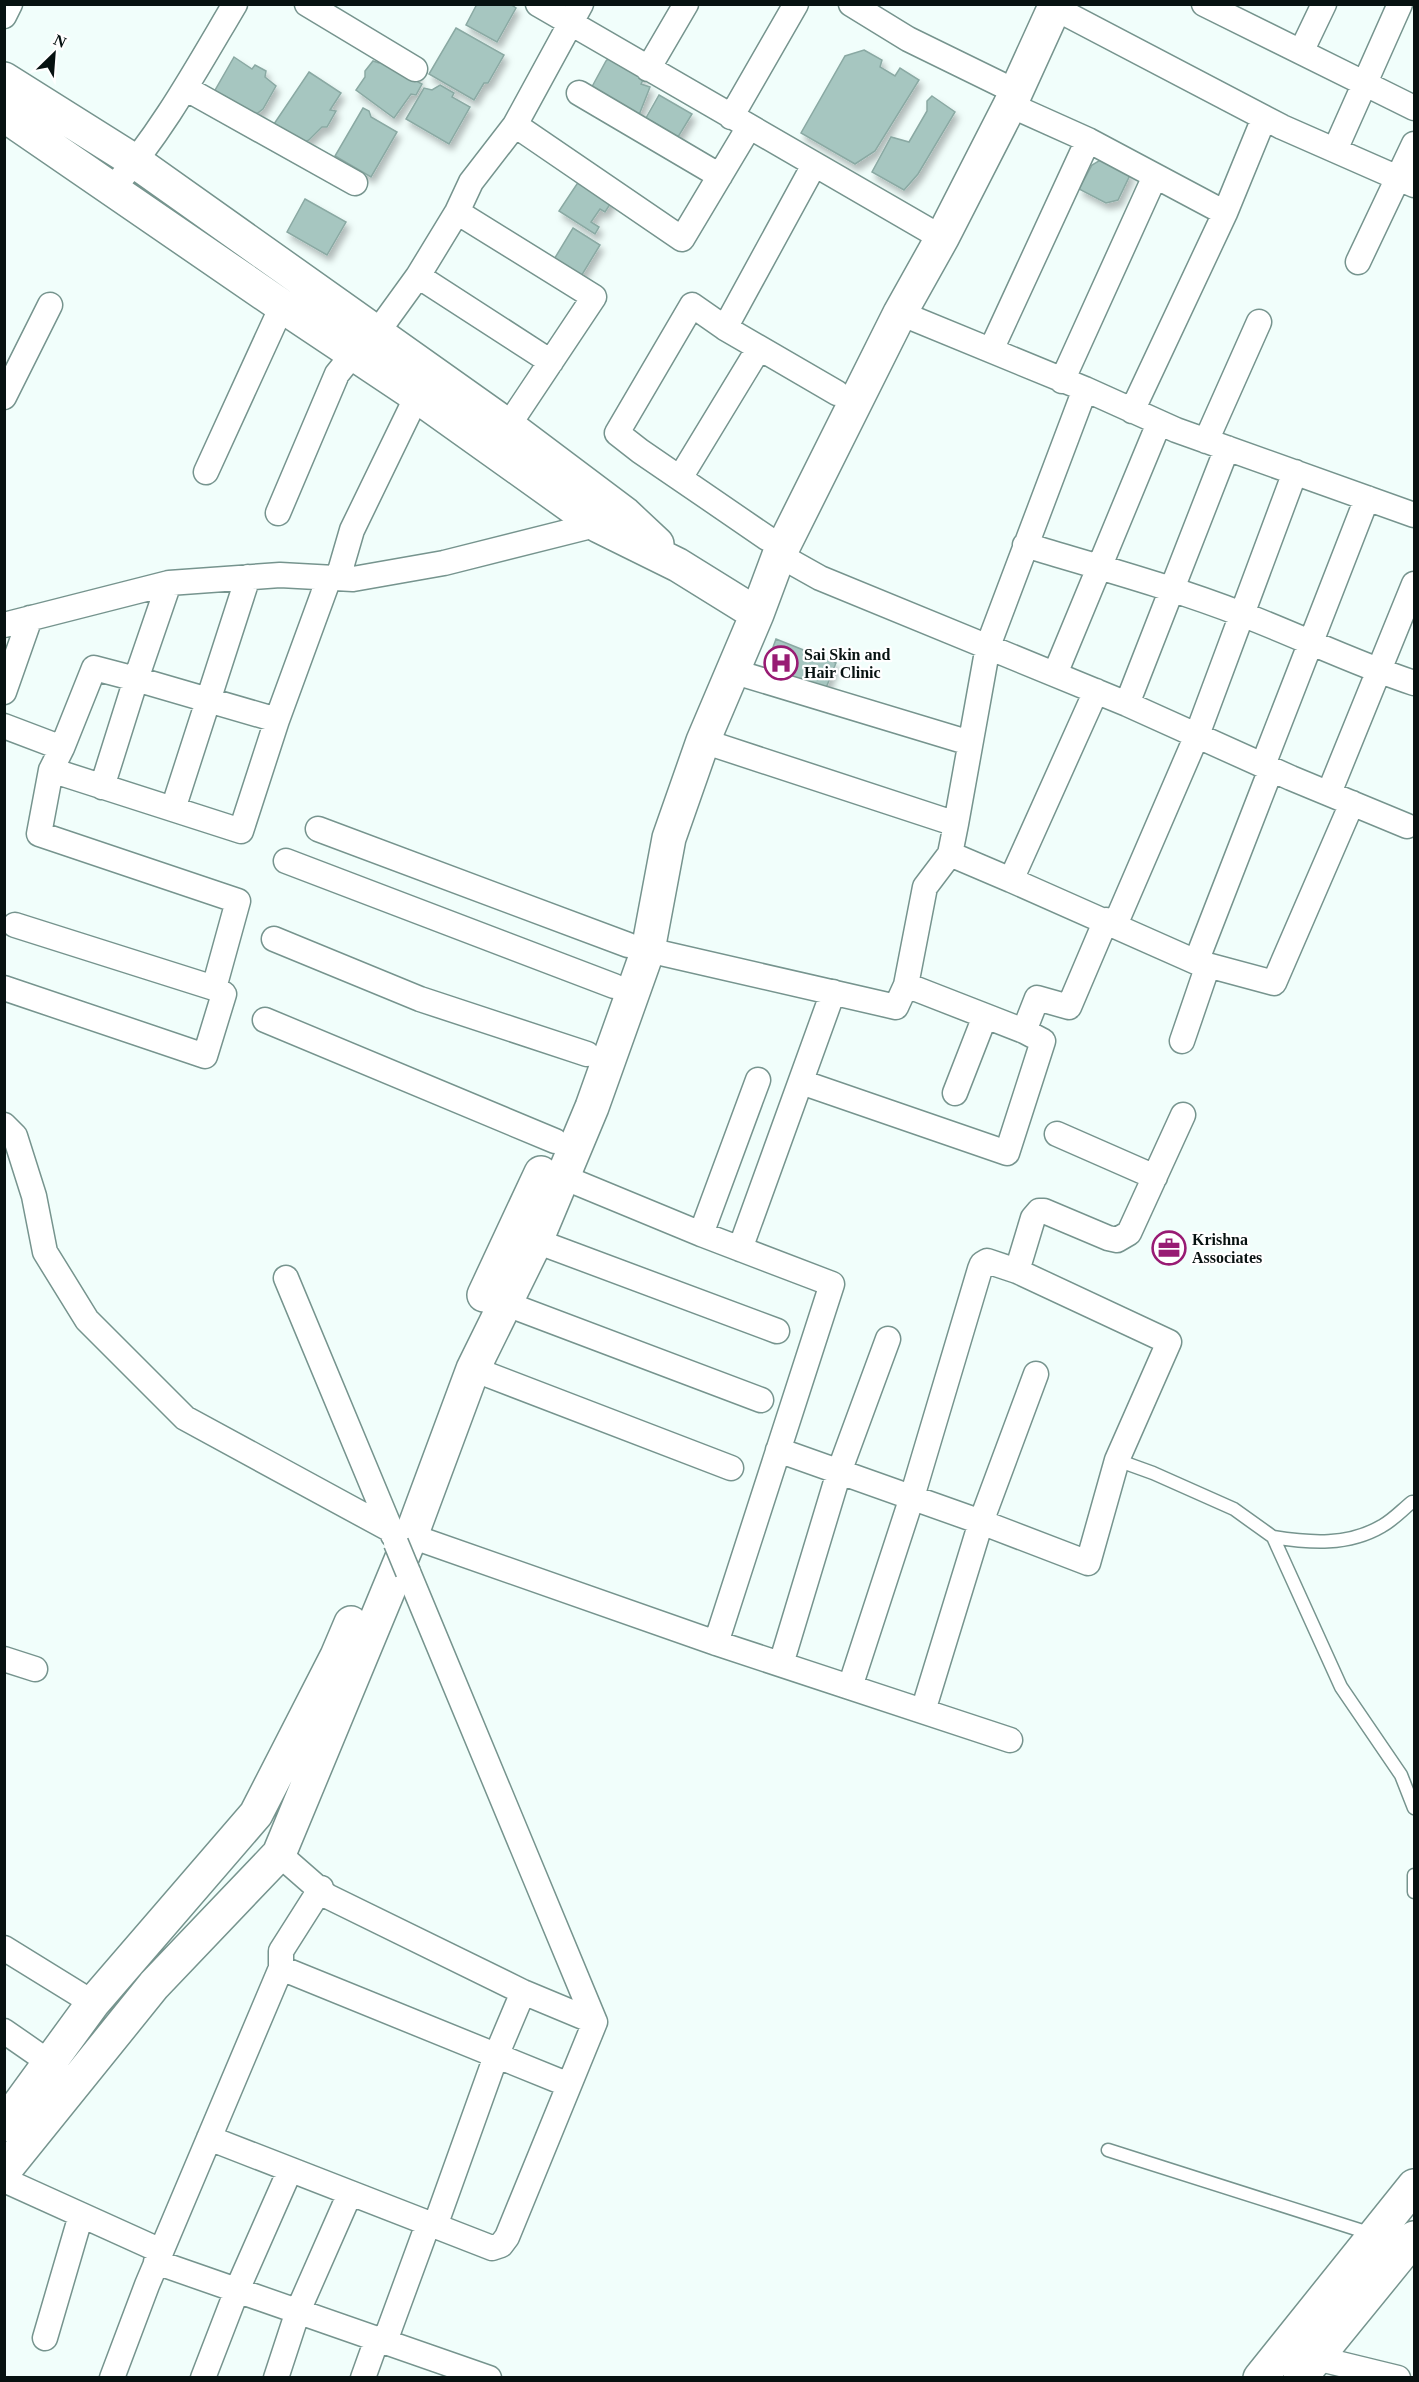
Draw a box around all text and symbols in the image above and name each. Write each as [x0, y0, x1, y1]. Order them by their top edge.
north arrow [24, 24, 84, 84]
text: N [51, 31, 69, 51]
hospital icon: Sai Skin and Hair Clinic [763, 645, 799, 681]
place label: Sai Skin and Hair Clinic [804, 646, 890, 681]
office icon: Krishna Associates [1151, 1230, 1187, 1266]
place label: Krishna Associates [1192, 1231, 1262, 1266]

